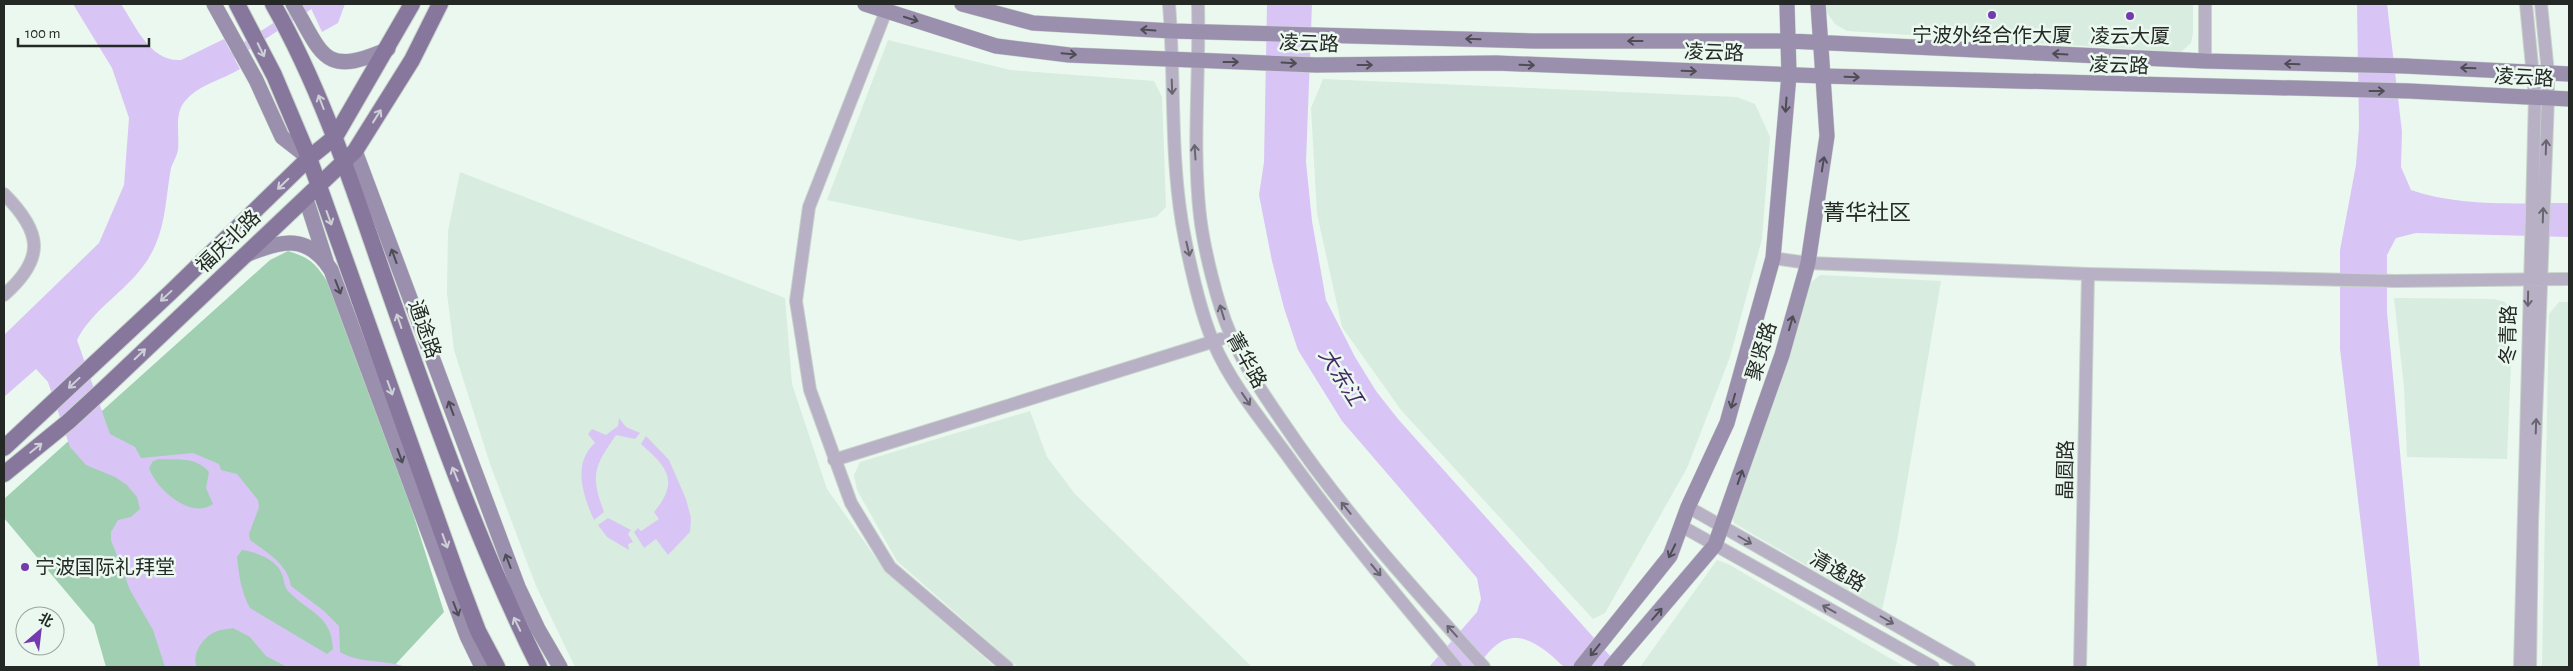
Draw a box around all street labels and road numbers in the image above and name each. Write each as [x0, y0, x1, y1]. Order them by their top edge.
street label: 凌云路 [1279, 32, 1339, 55]
street label: 凌云路 [1684, 41, 1744, 64]
street label: 凌云路 [2089, 54, 2149, 77]
street label: 凌云路 [2493, 65, 2554, 90]
street label: 福庆北路 [192, 206, 264, 277]
street label: 通途路 [405, 297, 444, 361]
street label: 冬青路 [2497, 305, 2520, 365]
street label: 聚贤路 [1743, 319, 1780, 383]
street label: 菁华路 [1223, 329, 1270, 392]
street label: 晶圆路 [2054, 440, 2077, 500]
street label: 清逸路 [1807, 547, 1869, 596]

